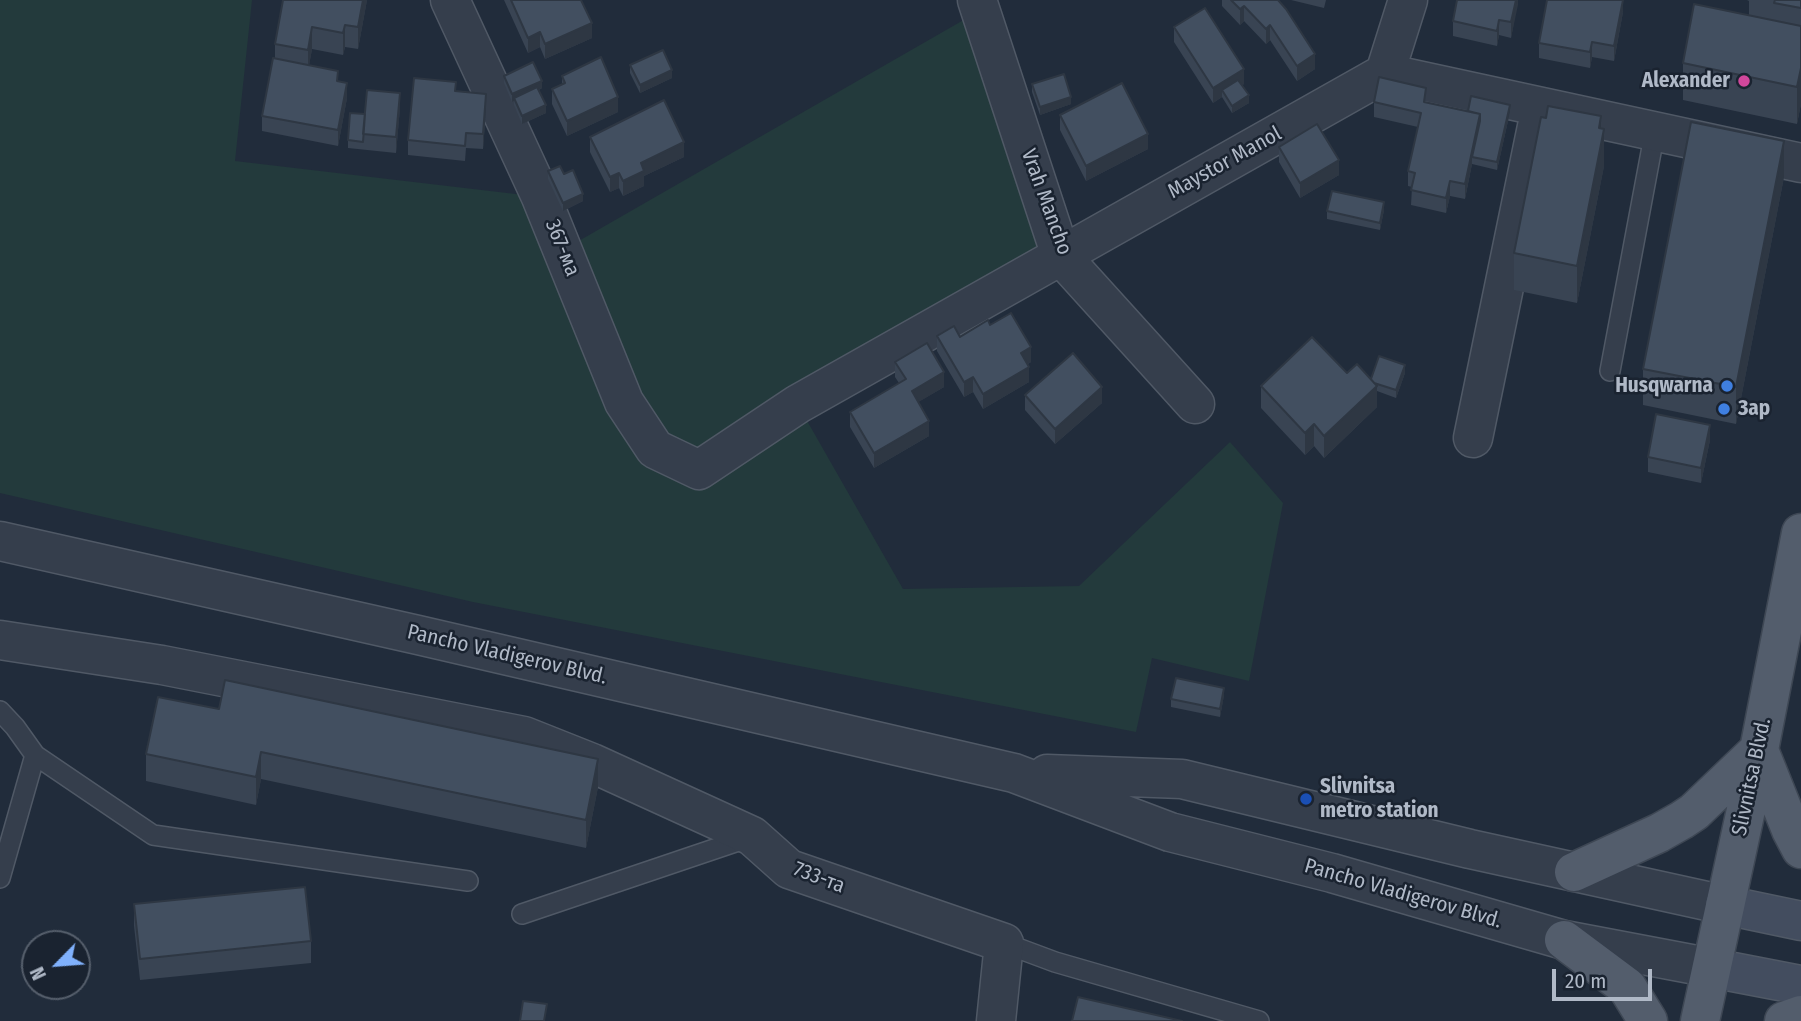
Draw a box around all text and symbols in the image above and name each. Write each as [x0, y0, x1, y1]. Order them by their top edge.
place label: Alexander [1642, 68, 1730, 94]
marker: Alexander [1736, 73, 1752, 89]
street label: Maystor Manol [1164, 121, 1286, 205]
street label: Vrah Mancho [1015, 146, 1077, 258]
street label: 367-ма [539, 216, 585, 280]
place label: Husqwarna [1615, 373, 1713, 399]
marker: Husqwarna [1719, 378, 1735, 394]
place label: Зар [1738, 396, 1770, 422]
marker: Зар [1716, 401, 1732, 417]
street label: Pancho Vladigerov Blvd. [405, 620, 609, 690]
street label: Slivnitsa Blvd. [1727, 716, 1777, 838]
place label: Slivnitsa metro station [1320, 774, 1439, 824]
marker: Slivnitsa metro station [1298, 791, 1314, 807]
street label: Pancho Vladigerov Blvd. [1302, 854, 1504, 934]
street label: 733-та [790, 857, 848, 899]
north arrow [21, 930, 91, 1000]
scale bar [1556, 954, 1656, 998]
text: N [26, 963, 51, 983]
text: 20 m [1565, 968, 1606, 994]

